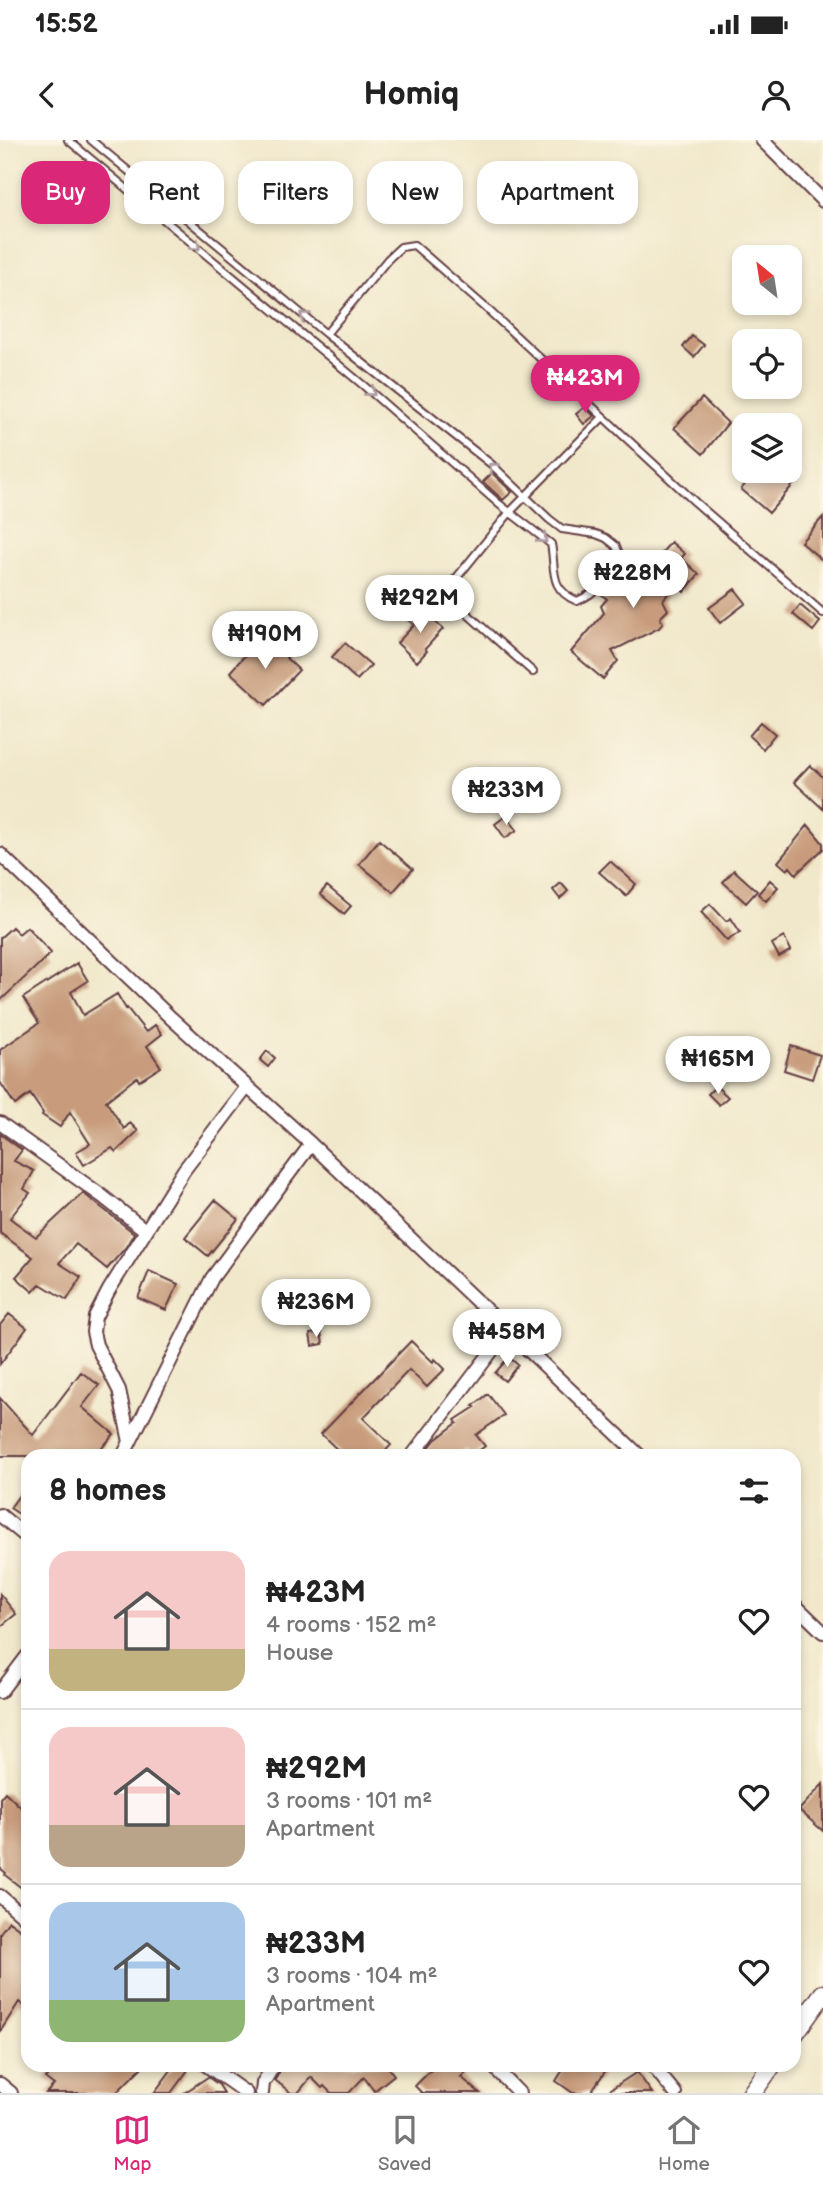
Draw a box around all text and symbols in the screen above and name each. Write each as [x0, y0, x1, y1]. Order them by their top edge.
text: 15:52 [35, 9, 98, 40]
text: Homiq [364, 75, 459, 114]
icon: back [28, 76, 66, 114]
icon: person [757, 76, 795, 114]
chip: Buy [21, 161, 110, 224]
chip: Rent [124, 161, 224, 224]
chip: Filters [238, 161, 353, 224]
chip: New [367, 161, 463, 224]
chip: Apartment [477, 161, 638, 224]
one-way arrow [188, 238, 200, 251]
north arrow [732, 245, 802, 315]
map controls [732, 245, 802, 483]
one-way arrow [300, 312, 313, 324]
button: locate [732, 329, 802, 399]
pin: ₦423M [536, 356, 634, 415]
text: ₦423M [547, 364, 623, 392]
one-way arrow [363, 384, 376, 396]
button: layers [732, 413, 802, 483]
one-way arrow [488, 462, 501, 475]
one-way arrow [535, 531, 548, 544]
pin: ₦228M [584, 550, 682, 610]
text: ₦228M [594, 559, 672, 587]
pin: ₦292M [371, 575, 469, 635]
text: ₦292M [381, 584, 459, 612]
pin: ₦190M [216, 612, 314, 671]
text: ₦190M [228, 620, 302, 648]
pin: ₦233M [457, 768, 555, 827]
text: ₦233M [468, 776, 544, 804]
pin: ₦165M [669, 1037, 767, 1096]
text: ₦165M [681, 1045, 755, 1073]
pin: ₦236M [267, 1280, 365, 1339]
text: ₦236M [277, 1288, 355, 1316]
pin: ₦458M [458, 1310, 556, 1369]
text: ₦458M [468, 1318, 546, 1346]
icon: filters [735, 1472, 773, 1510]
text: 8 homes [49, 1473, 166, 1509]
text: ₦423M [266, 1575, 366, 1611]
icon: home [105, 1579, 189, 1663]
icon: heart [735, 1602, 773, 1640]
text: 4 rooms · 152 m² [266, 1611, 436, 1639]
text: House [266, 1639, 333, 1667]
text: ₦292M [266, 1751, 367, 1787]
icon: home [105, 1755, 189, 1839]
icon: heart [735, 1778, 773, 1816]
text: 3 rooms · 101 m² [266, 1787, 432, 1815]
text: Apartment [266, 1815, 375, 1843]
text: ₦233M [266, 1926, 366, 1962]
icon: home [105, 1930, 189, 2014]
icon: heart [735, 1953, 773, 1991]
text: 3 rooms · 104 m² [266, 1962, 437, 1990]
text: Apartment [266, 1990, 375, 2018]
tab: Map [113, 2111, 151, 2176]
tab: Saved [378, 2111, 431, 2176]
tab: Home [658, 2111, 710, 2176]

